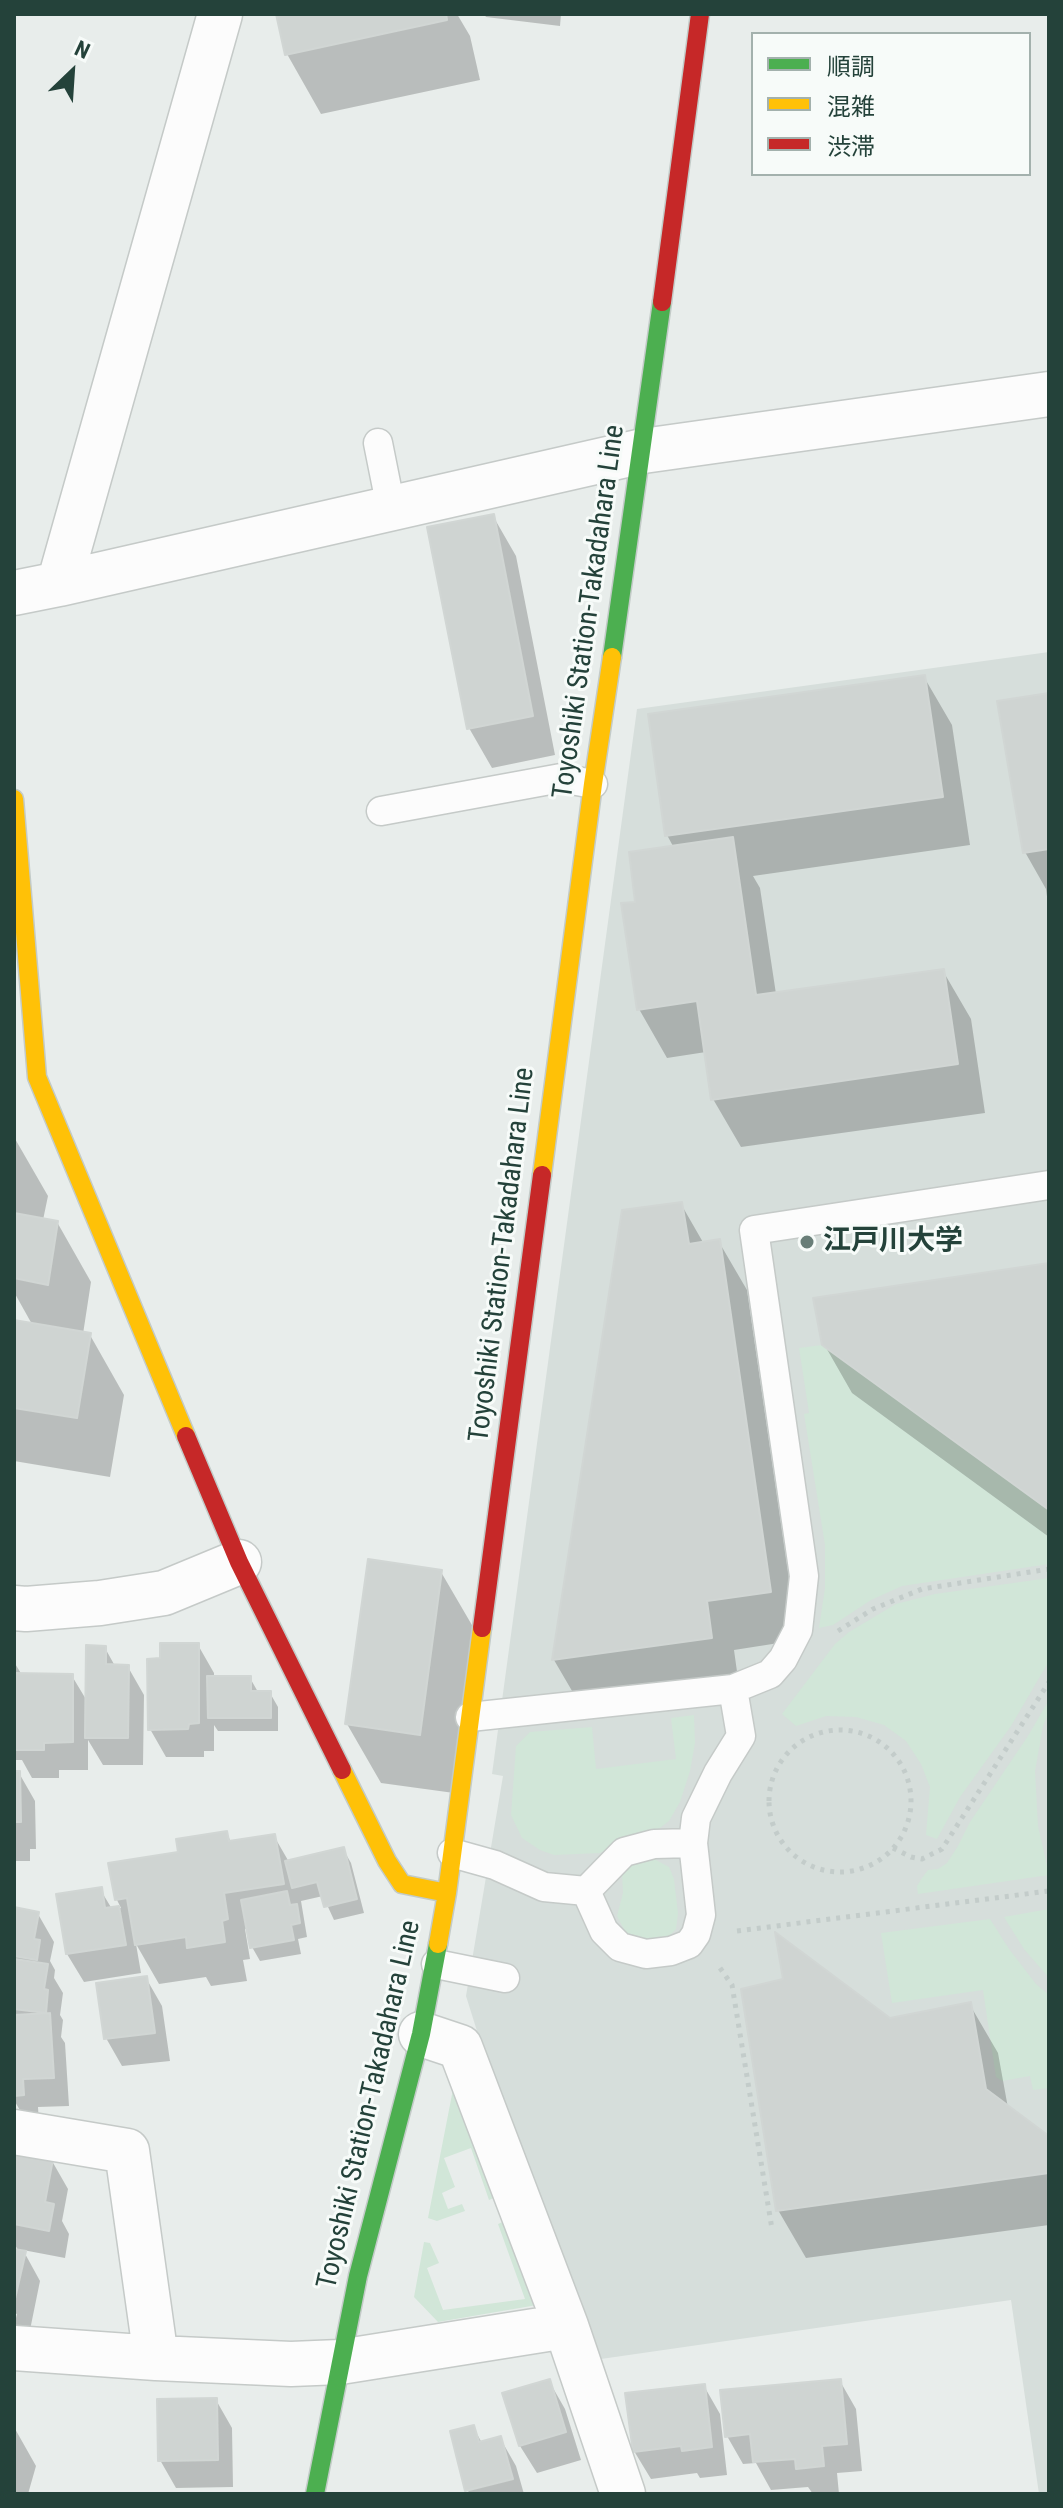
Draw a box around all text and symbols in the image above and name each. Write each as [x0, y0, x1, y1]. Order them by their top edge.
north arrow [32, 32, 112, 112]
legend [751, 32, 1031, 176]
text: N [71, 36, 94, 64]
text: 順調 [827, 53, 875, 81]
text: 混雑 [827, 93, 875, 121]
text: 渋滞 [827, 133, 875, 161]
street label: Toyoshiki Station-Takadahara Line [547, 423, 633, 801]
street label: Toyoshiki Station-Takadahara Line [463, 1066, 543, 1444]
place label: 江戸川大学 [823, 1225, 963, 1259]
marker: 江戸川大学 [798, 1233, 816, 1251]
street label: Toyoshiki Station-Takadahara Line [311, 1917, 429, 2293]

